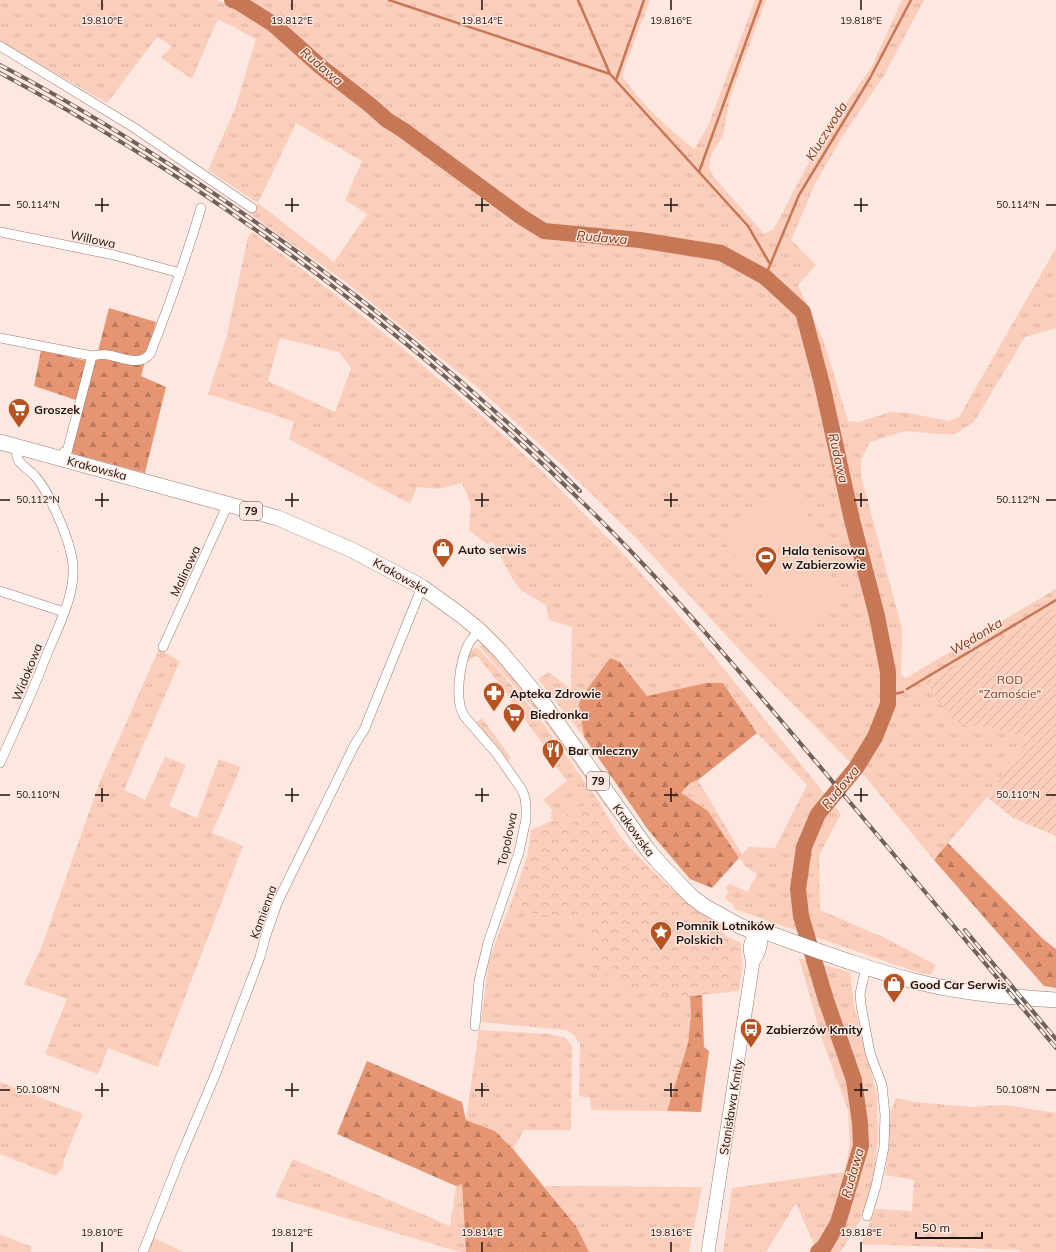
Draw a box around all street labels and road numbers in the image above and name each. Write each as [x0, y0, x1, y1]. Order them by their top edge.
street label: Willowa [69, 227, 117, 251]
street label: Krakowska [65, 453, 129, 483]
road number: 79 [240, 502, 262, 520]
street label: Malinowa [167, 543, 203, 599]
street label: Krakowska [370, 555, 432, 597]
street label: Widokowa [9, 641, 45, 703]
road number: 79 [587, 772, 609, 790]
street label: Krakowska [610, 801, 658, 859]
street label: Topolowa [494, 811, 520, 867]
street label: Kamienna [246, 883, 280, 941]
street label: Stanisława Kmity [716, 1057, 746, 1156]

